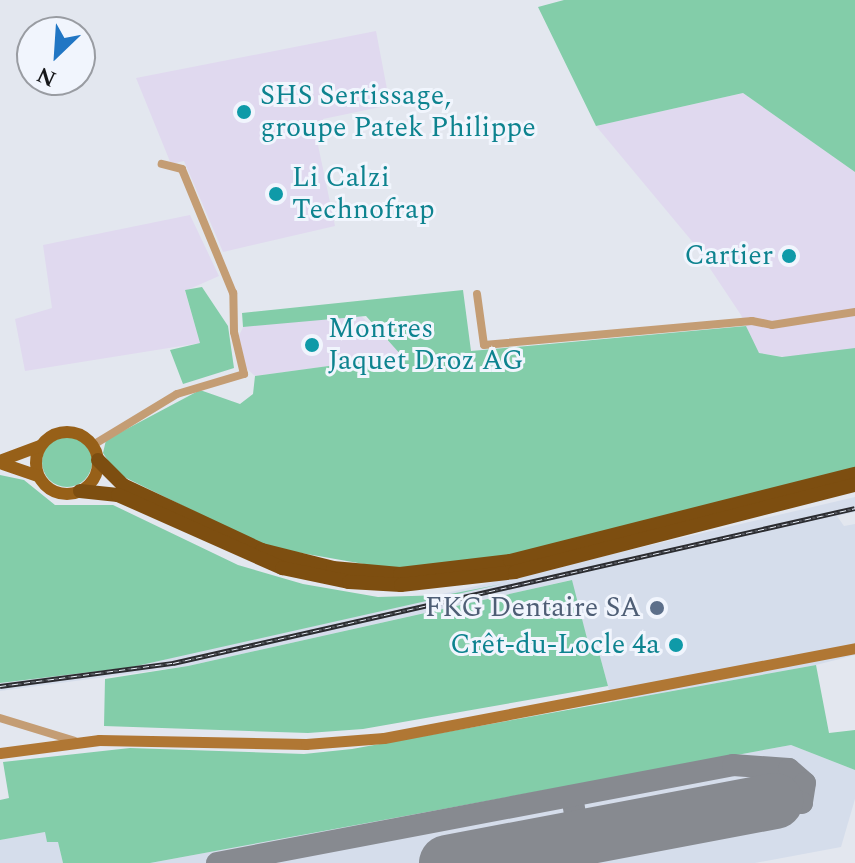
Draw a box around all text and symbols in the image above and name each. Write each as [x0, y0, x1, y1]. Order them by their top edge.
north arrow [16, 16, 96, 96]
text: N [31, 58, 62, 95]
place label: SHS Sertissage, groupe Patek Philippe [260, 79, 536, 145]
marker: SHS Sertissage, groupe Patek Philippe [235, 103, 253, 121]
place label: Li Calzi Technofrap [292, 161, 435, 227]
marker: Li Calzi Technofrap [267, 185, 285, 203]
place label: Cartier [685, 239, 773, 273]
marker: Cartier [780, 247, 798, 265]
place label: Montres Jaquet Droz AG [328, 312, 523, 378]
marker: Montres Jaquet Droz AG [303, 336, 321, 354]
place label: FKG Dentaire SA [425, 591, 641, 625]
marker: FKG Dentaire SA [648, 599, 666, 617]
place label: Crêt-du-Locle 4a [450, 628, 660, 662]
marker: Crêt-du-Locle 4a [667, 636, 685, 654]

